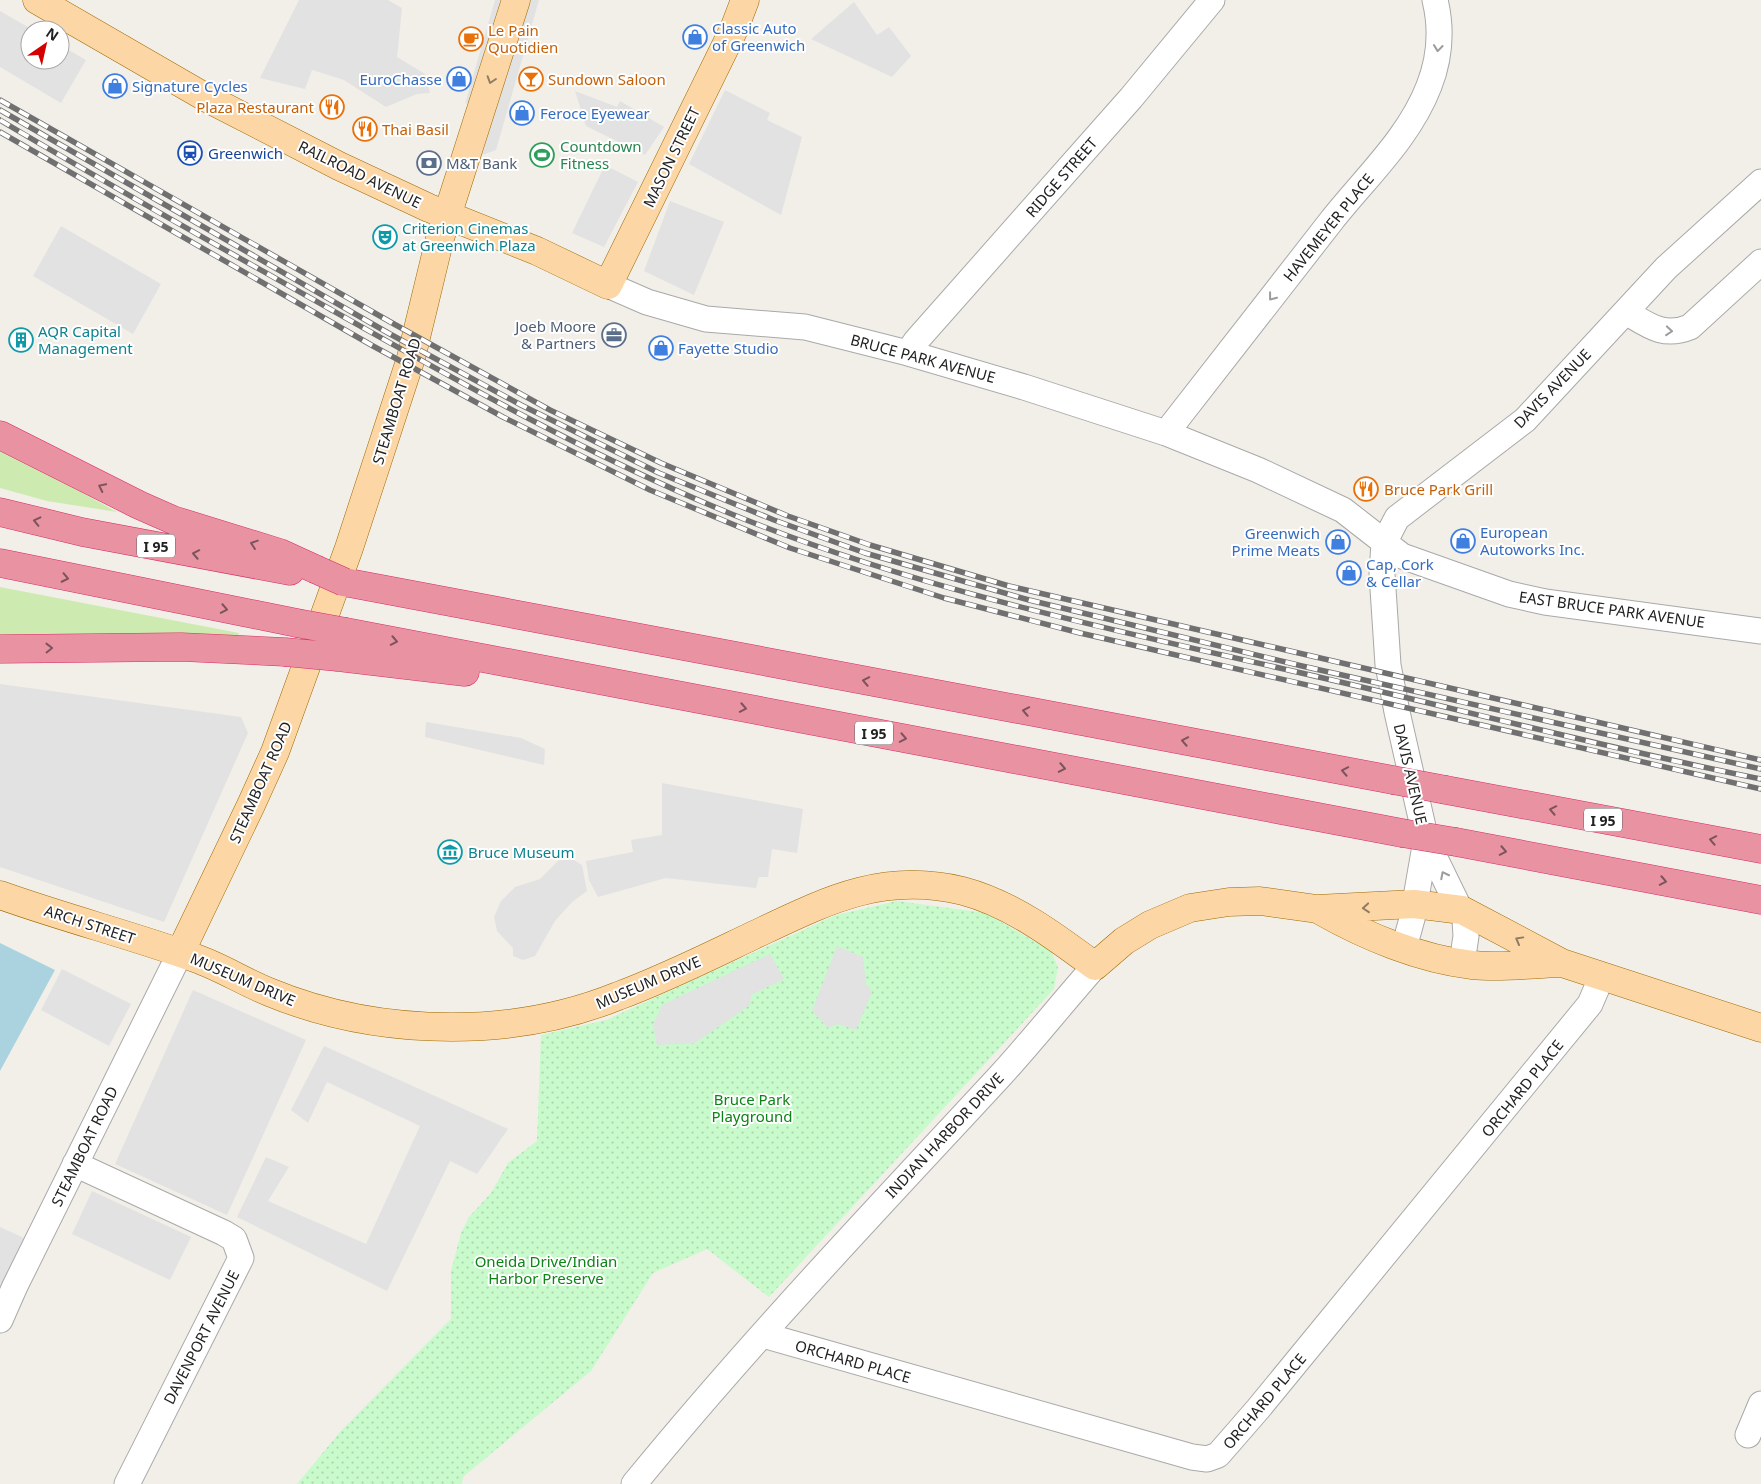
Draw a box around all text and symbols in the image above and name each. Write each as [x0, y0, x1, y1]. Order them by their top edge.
place label: Classic Auto of Greenwich [712, 18, 805, 55]
north arrow [20, 20, 70, 70]
place label: Le Pain Quotidien [488, 20, 558, 57]
text: N [43, 23, 63, 45]
shop icon: Classic Auto of Greenwich [682, 24, 708, 50]
cafe icon: Le Pain Quotidien [458, 26, 484, 52]
one-way arrow [1433, 45, 1444, 53]
shop icon: EuroChasse [446, 66, 472, 92]
bar icon: Sundown Saloon [518, 66, 544, 92]
place label: EuroChasse [359, 69, 442, 89]
place label: Sundown Saloon [548, 69, 666, 89]
shop icon: Signature Cycles [102, 73, 128, 99]
one-way arrow [487, 75, 497, 84]
place label: Signature Cycles [132, 76, 248, 96]
restaurant icon: Plaza Restaurant [319, 94, 345, 120]
place label: Plaza Restaurant [196, 97, 315, 117]
shop icon: Feroce Eyewear [509, 100, 535, 126]
place label: Feroce Eyewear [540, 103, 650, 123]
street label: MASON STREET [638, 103, 704, 211]
restaurant icon: Thai Basil [352, 116, 378, 142]
place label: Thai Basil [382, 119, 449, 139]
street label: RIDGE STREET [1021, 132, 1102, 221]
street label: RAILROAD AVENUE [295, 136, 425, 212]
place label: Countdown Fitness [560, 136, 642, 173]
station icon: Greenwich [177, 140, 203, 166]
sports icon: Countdown Fitness [529, 142, 555, 168]
place label: Greenwich [208, 143, 283, 163]
bank icon: M&T Bank [416, 150, 442, 176]
place label: M&T Bank [446, 153, 517, 173]
street label: HAVEMEYER PLACE [1278, 169, 1378, 285]
place label: Criterion Cinemas at Greenwich Plaza [402, 218, 536, 255]
theatre icon: Criterion Cinemas at Greenwich Plaza [372, 224, 398, 250]
one-way arrow [1270, 291, 1278, 300]
place label: Joeb Moore & Partners [513, 316, 596, 353]
place label: AQR Capital Management [38, 321, 133, 358]
office icon: Joeb Moore & Partners [601, 322, 627, 348]
one-way arrow [1666, 326, 1674, 337]
building icon: AQR Capital Management [8, 327, 34, 353]
street label: BRUCE PARK AVENUE [848, 329, 998, 387]
street label: STEAMBOAT ROAD [367, 335, 425, 467]
shop icon: Fayette Studio [648, 335, 674, 361]
place label: Fayette Studio [678, 338, 779, 358]
street label: DAVIS AVENUE [1509, 344, 1595, 432]
restaurant icon: Bruce Park Grill [1353, 476, 1379, 502]
place label: Bruce Park Grill [1384, 479, 1493, 499]
one-way arrow [98, 483, 107, 494]
one-way arrow [33, 516, 42, 527]
place label: European Autoworks Inc. [1480, 522, 1585, 559]
place label: Greenwich Prime Meats [1231, 523, 1320, 560]
shop icon: European Autoworks Inc. [1450, 528, 1476, 554]
shop icon: Greenwich Prime Meats [1325, 529, 1351, 555]
road number: I 95 [137, 534, 175, 558]
one-way arrow [250, 540, 259, 550]
one-way arrow [192, 549, 201, 559]
place label: Cap, Cork & Cellar [1366, 554, 1434, 591]
shop icon: Cap, Cork & Cellar [1336, 560, 1362, 586]
one-way arrow [60, 572, 69, 582]
street label: EAST BRUCE PARK AVENUE [1518, 586, 1706, 632]
one-way arrow [220, 603, 229, 614]
one-way arrow [390, 636, 399, 646]
one-way arrow [45, 643, 53, 653]
one-way arrow [862, 676, 870, 686]
one-way arrow [739, 702, 747, 712]
one-way arrow [1021, 706, 1030, 716]
street label: STEAMBOAT ROAD [224, 718, 296, 846]
road number: I 95 [855, 721, 893, 744]
street label: DAVIS AVENUE [1390, 722, 1432, 826]
one-way arrow [898, 732, 907, 743]
one-way arrow [1181, 736, 1190, 747]
one-way arrow [1058, 763, 1067, 773]
one-way arrow [1341, 766, 1350, 777]
one-way arrow [1549, 806, 1558, 816]
road number: I 95 [1584, 808, 1622, 832]
one-way arrow [1709, 836, 1717, 846]
museum icon: Bruce Museum [437, 839, 463, 865]
place label: Bruce Museum [468, 842, 575, 862]
one-way arrow [1499, 846, 1508, 856]
one-way arrow [1440, 871, 1450, 880]
one-way arrow [1659, 876, 1668, 886]
street label: ARCH STREET [42, 900, 139, 948]
one-way arrow [1362, 902, 1370, 913]
one-way arrow [1515, 937, 1524, 947]
street label: MUSEUM DRIVE [187, 948, 299, 1010]
street label: MUSEUM DRIVE [592, 951, 704, 1013]
street label: ORCHARD PLACE [1477, 1035, 1567, 1141]
street label: INDIAN HARBOR DRIVE [880, 1068, 1008, 1202]
street label: STEAMBOAT ROAD [46, 1083, 122, 1209]
park label: Bruce Park Playground [712, 1089, 792, 1126]
park label: Oneida Drive/Indian Harbor Preserve [475, 1251, 617, 1288]
street label: DAVENPORT AVENUE [159, 1267, 243, 1407]
street label: ORCHARD PLACE [793, 1335, 913, 1387]
street label: ORCHARD PLACE [1218, 1349, 1310, 1453]

